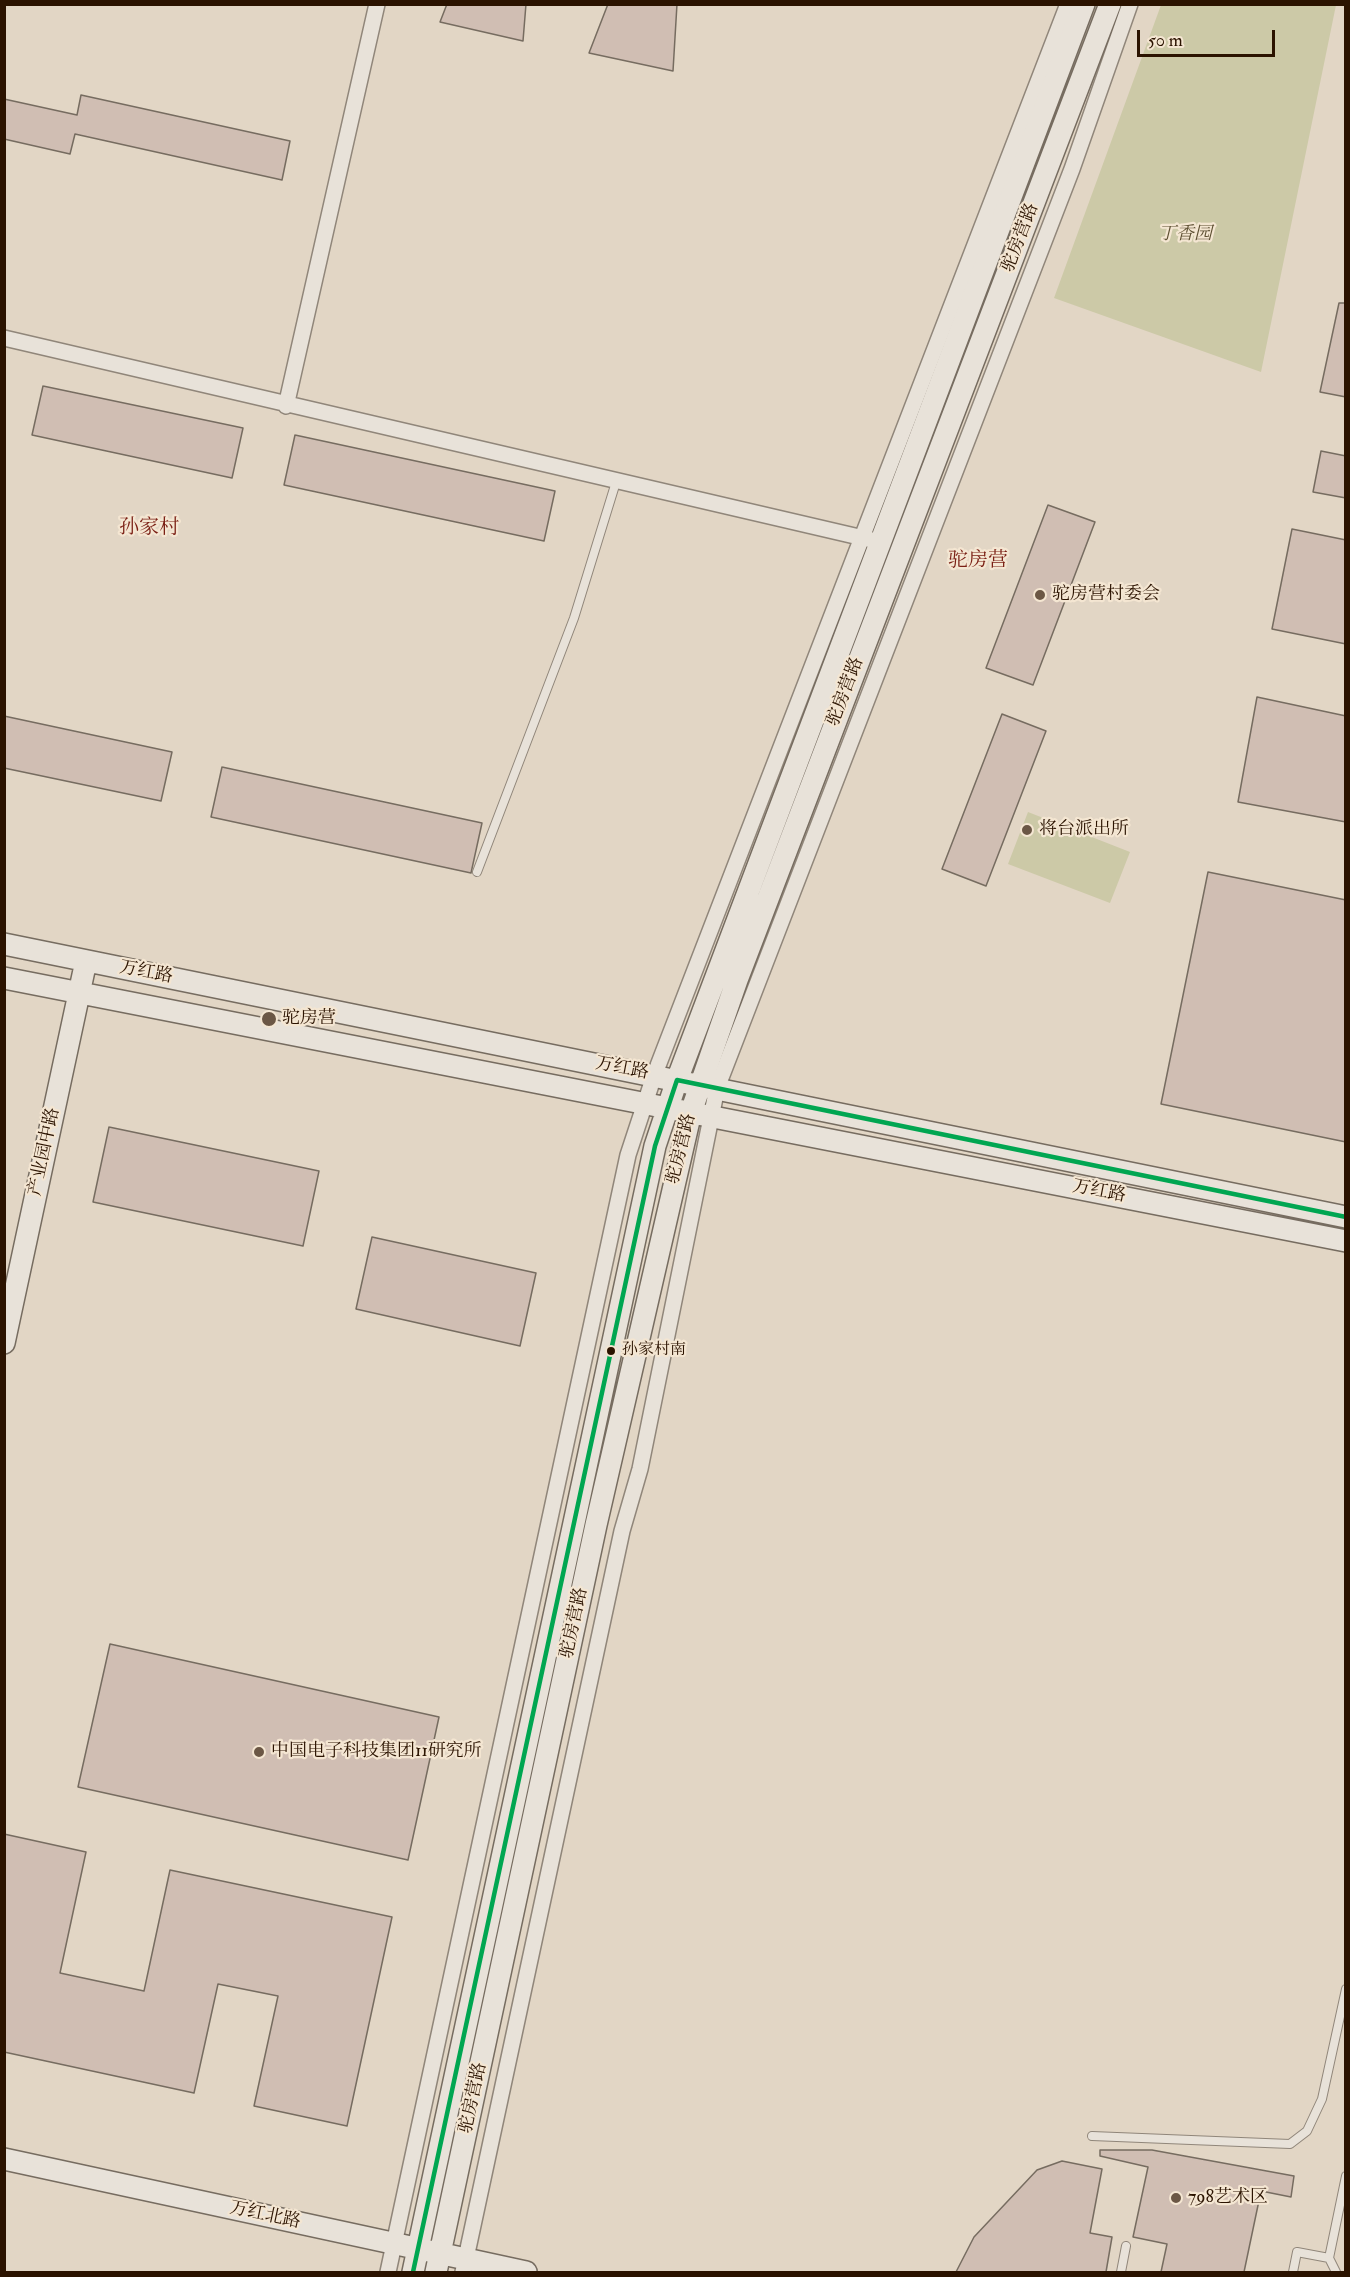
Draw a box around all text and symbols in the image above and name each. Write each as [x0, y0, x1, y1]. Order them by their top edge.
scale bar [1140, 18, 1278, 56]
text: 50 m [1148, 29, 1183, 52]
street label: 驼房营路 [998, 201, 1044, 275]
park label: 丁香园 [1158, 224, 1212, 246]
district label: 孙家村 [119, 517, 179, 541]
district label: 驼房营 [948, 550, 1008, 574]
place label: 驼房营村委会 [1052, 584, 1160, 606]
marker: 驼房营村委会 [1033, 588, 1047, 602]
street label: 驼房营路 [823, 655, 869, 729]
place label: 将台派出所 [1039, 819, 1129, 841]
marker: 将台派出所 [1020, 823, 1034, 837]
street label: 万红路 [117, 957, 175, 989]
place label: 驼房营 [282, 1008, 336, 1030]
marker: 驼房营 [260, 1010, 278, 1028]
street label: 万红路 [593, 1053, 651, 1085]
street label: 产业园中路 [25, 1106, 65, 1198]
street label: 驼房营路 [663, 1111, 701, 1187]
street label: 万红路 [1070, 1176, 1128, 1208]
place label: 孙家村南 [622, 1341, 686, 1361]
marker: 孙家村南 [605, 1345, 617, 1357]
street label: 驼房营路 [557, 1586, 593, 1660]
place label: 中国电子科技集团11研究所 [271, 1741, 482, 1763]
marker: 中国电子科技集团11研究所 [252, 1745, 266, 1759]
street label: 驼房营路 [456, 2061, 492, 2135]
place label: 798艺术区 [1188, 2187, 1268, 2209]
marker: 798艺术区 [1169, 2191, 1183, 2205]
street label: 万红北路 [228, 2198, 302, 2234]

